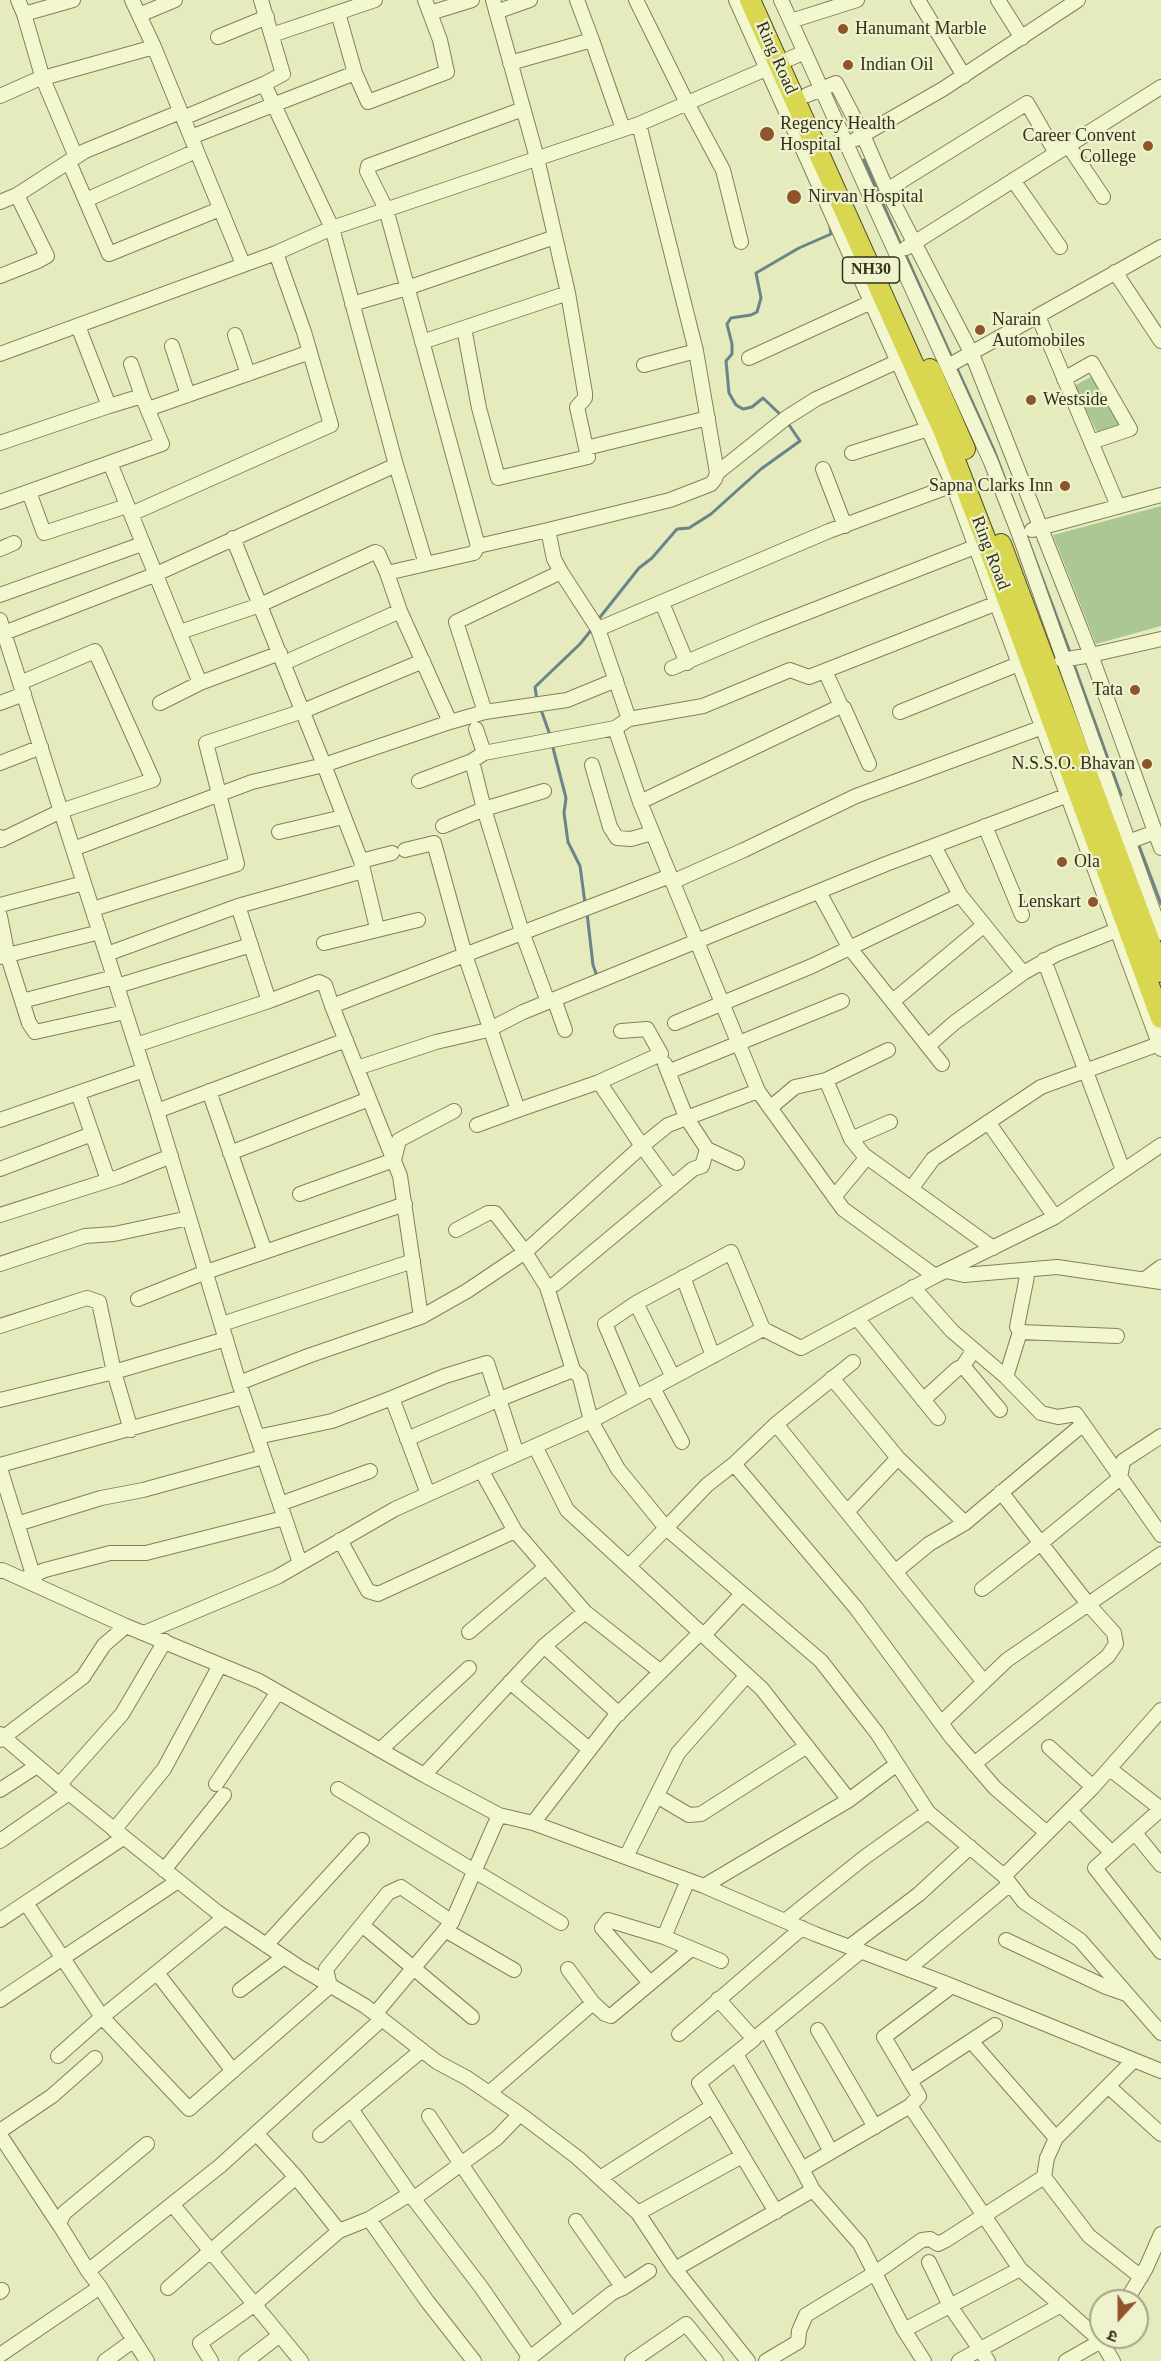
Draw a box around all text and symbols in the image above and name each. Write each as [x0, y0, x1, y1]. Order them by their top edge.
street label: Ring Road [749, 14, 803, 102]
place label: Hanumant Marble [855, 18, 1010, 40]
marker: Hanumant Marble [836, 22, 850, 36]
place label: Indian Oil [860, 54, 942, 76]
marker: Indian Oil [841, 58, 855, 72]
place label: Regency Health Hospital [780, 113, 912, 156]
marker: Regency Health Hospital [758, 125, 776, 143]
place label: Career Convent College [1005, 125, 1136, 168]
marker: Career Convent College [1141, 139, 1155, 153]
place label: Nirvan Hospital [808, 186, 939, 208]
marker: Nirvan Hospital [785, 188, 803, 206]
road number: NH30 [842, 257, 900, 283]
place label: Narain Automobiles [992, 309, 1099, 352]
marker: Narain Automobiles [973, 323, 987, 337]
place label: Westside [1043, 389, 1119, 411]
marker: Westside [1024, 393, 1038, 407]
place label: Sapna Clarks Inn [911, 475, 1053, 497]
marker: Sapna Clarks Inn [1058, 479, 1072, 493]
street label: Ring Road [965, 509, 1015, 597]
place label: Tata [1088, 679, 1123, 701]
marker: Tata [1128, 683, 1142, 697]
place label: N.S.S.O. Bhavan [1001, 753, 1135, 775]
marker: N.S.S.O. Bhavan [1140, 757, 1154, 771]
place label: Ola [1074, 851, 1103, 873]
marker: Ola [1055, 855, 1069, 869]
place label: Lenskart [1008, 891, 1081, 913]
marker: Lenskart [1086, 895, 1100, 909]
north arrow [1089, 2289, 1149, 2349]
text: उ [1105, 2323, 1121, 2346]

